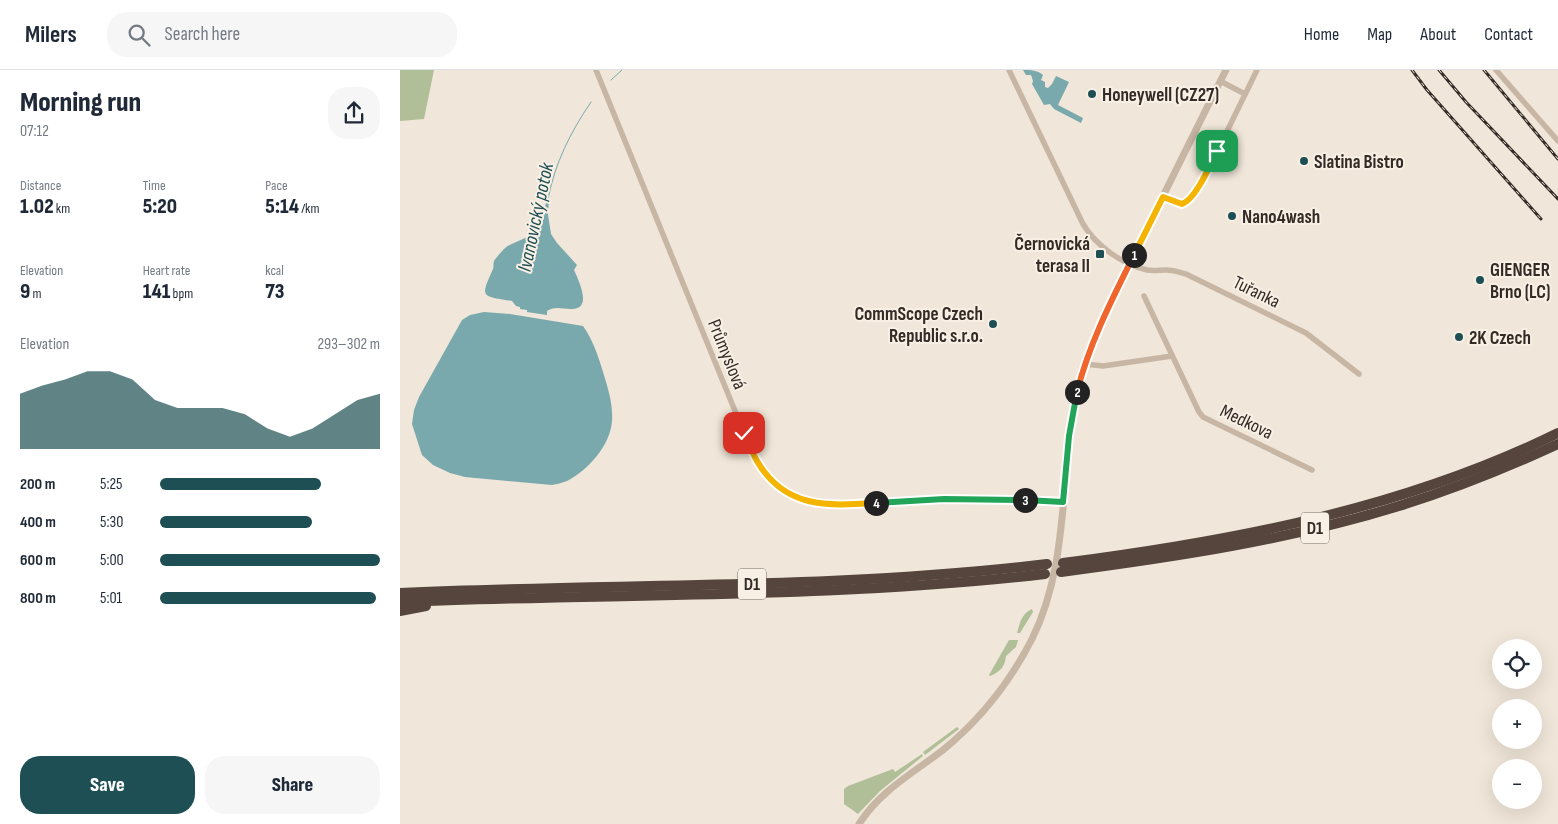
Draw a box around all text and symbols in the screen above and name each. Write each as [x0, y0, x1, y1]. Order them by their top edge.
search box [107, 12, 457, 57]
text: Milers [25, 20, 77, 49]
icon: search [125, 21, 153, 49]
text: Search here [165, 23, 240, 46]
text: Home [1304, 24, 1339, 45]
text: Map [1367, 24, 1392, 45]
text: About [1420, 24, 1456, 45]
text: Contact [1484, 24, 1533, 45]
place label: Honeywell (CZ27) [1102, 84, 1219, 107]
text: Morning run [20, 86, 141, 119]
button: share [328, 87, 380, 139]
marker: Honeywell (CZ27) [1086, 88, 1098, 100]
text: 07:12 [20, 122, 49, 141]
pin [1196, 130, 1238, 172]
icon: arrive [1203, 137, 1231, 165]
place label: Slatina Bistro [1314, 151, 1404, 174]
marker: Slatina Bistro [1298, 155, 1310, 167]
water label: Ivanovický potok [513, 160, 559, 274]
text: Distance [20, 177, 61, 194]
text: Time [143, 177, 166, 194]
text: Pace [265, 177, 288, 194]
text: 1.02 [20, 194, 54, 219]
text: 5:20 [143, 194, 177, 219]
text: 5:14 [265, 194, 299, 219]
text: km [54, 200, 70, 217]
text: /km [299, 200, 319, 217]
place label: Nano4wash [1242, 206, 1320, 229]
marker: Nano4wash [1226, 210, 1238, 222]
place label: Černovická terasa II [1014, 233, 1090, 278]
pin: 1 [1122, 242, 1146, 268]
text: 1 [1132, 247, 1137, 264]
marker: Černovická terasa II [1094, 248, 1106, 260]
place label: GIENGER Brno (LC) [1490, 259, 1550, 304]
text: Elevation [20, 262, 63, 279]
text: Heart rate [143, 262, 190, 279]
text: kcal [265, 262, 284, 279]
street label: Tuřanka [1229, 271, 1284, 314]
marker: GIENGER Brno (LC) [1474, 274, 1486, 286]
text: 9 [20, 279, 30, 304]
text: 141 [143, 279, 170, 304]
text: 73 [265, 279, 285, 304]
text: m [30, 285, 41, 302]
text: bpm [170, 285, 193, 302]
place label: CommScope Czech Republic s.r.o. [854, 303, 983, 348]
street label: Průmyslová [702, 316, 751, 393]
marker: CommScope Czech Republic s.r.o. [987, 318, 999, 330]
place label: 2K Czech [1469, 327, 1531, 350]
marker: 2K Czech [1453, 331, 1465, 343]
text: Elevation [20, 335, 69, 354]
text: 293–302 m [317, 335, 380, 354]
pin: 2 [1064, 380, 1090, 404]
text: 2 [1074, 384, 1081, 401]
street label: Medkova [1216, 400, 1277, 445]
pin [723, 412, 765, 454]
icon: check [730, 419, 758, 447]
text: 200 m [20, 475, 55, 494]
text: 5:25 [100, 475, 122, 494]
pin: 3 [1012, 488, 1038, 512]
pin: 4 [864, 490, 888, 516]
text: 3 [1022, 492, 1029, 509]
text: 4 [873, 495, 880, 512]
road number: D1 [1301, 512, 1329, 543]
text: 400 m [20, 513, 56, 532]
text: 5:30 [100, 513, 123, 532]
text: 600 m [20, 551, 56, 570]
text: 5:00 [100, 551, 124, 570]
road number: D1 [738, 568, 766, 600]
text: 800 m [20, 589, 56, 608]
text: 5:01 [100, 589, 122, 608]
map controls [1492, 639, 1542, 809]
button: locate [1492, 639, 1542, 689]
button: + [1492, 699, 1542, 749]
button: Save [20, 756, 195, 814]
button: Share [205, 756, 380, 814]
button: − [1492, 759, 1542, 809]

